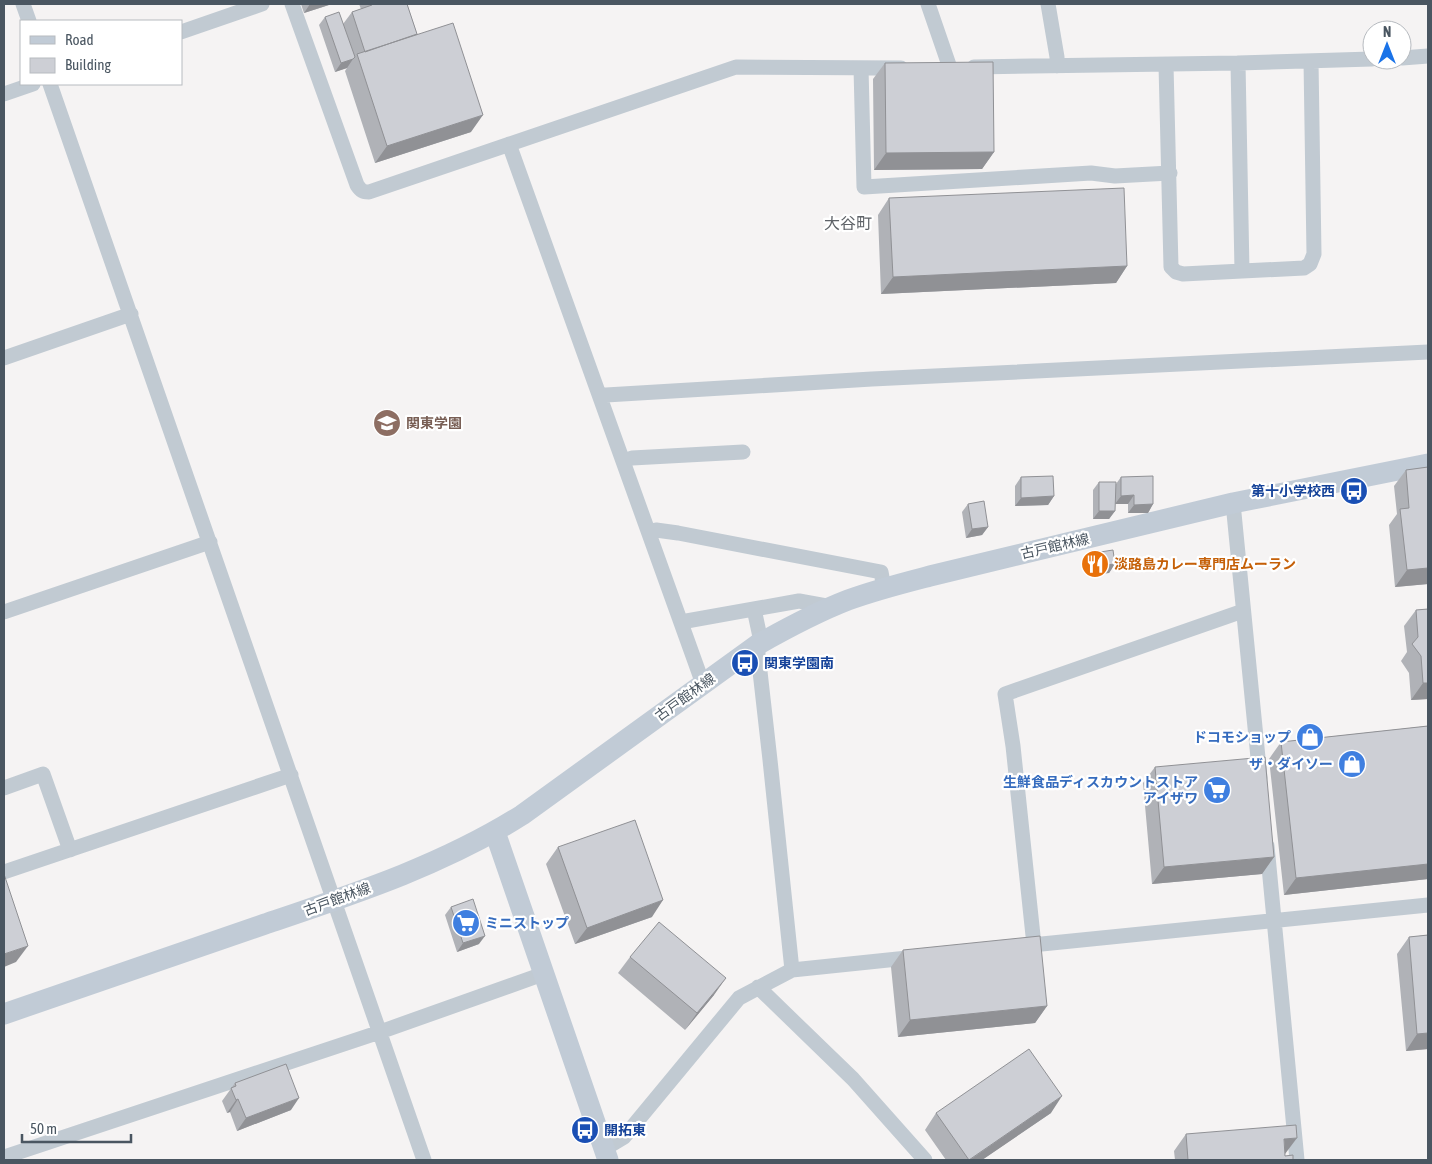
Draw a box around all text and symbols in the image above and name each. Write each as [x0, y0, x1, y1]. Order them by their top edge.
legend [20, 20, 182, 85]
north arrow [1362, 20, 1412, 70]
text: N [1383, 24, 1391, 40]
text: Road [65, 31, 94, 48]
text: Building [65, 56, 111, 73]
district label: 大谷町 [824, 214, 872, 232]
school or university icon: 関東学園 [372, 408, 402, 438]
place label: 関東学園 [406, 415, 462, 431]
bus stop icon: 第十小学校西 [1339, 476, 1369, 506]
place label: 第十小学校西 [1251, 483, 1335, 499]
street label: 古戸館林線 [1019, 530, 1091, 562]
restaurant icon: 淡路島カレー専門店ムーラン [1080, 549, 1110, 579]
place label: 淡路島カレー専門店ムーラン [1114, 556, 1296, 572]
bus stop icon: 関東学園南 [730, 648, 760, 678]
place label: 関東学園南 [764, 655, 834, 671]
street label: 古戸館林線 [652, 670, 718, 724]
shop icon: ドコモショップ [1295, 722, 1325, 752]
place label: ドコモショップ [1193, 729, 1291, 745]
shop icon: ザ・ダイソー [1337, 749, 1367, 779]
place label: ザ・ダイソー [1249, 756, 1333, 772]
place label: 生鮮食品ディスカウントストア アイザワ [1003, 774, 1198, 806]
supermarket icon: 生鮮食品ディスカウントストア アイザワ [1202, 775, 1232, 805]
street label: 古戸館林線 [301, 880, 373, 918]
supermarket icon: ミニストップ [451, 908, 481, 938]
place label: ミニストップ [485, 915, 569, 931]
scale bar [22, 1112, 131, 1144]
bus stop icon: 開拓東 [570, 1115, 600, 1145]
text: 50 m [30, 1120, 57, 1137]
place label: 開拓東 [604, 1122, 646, 1138]

